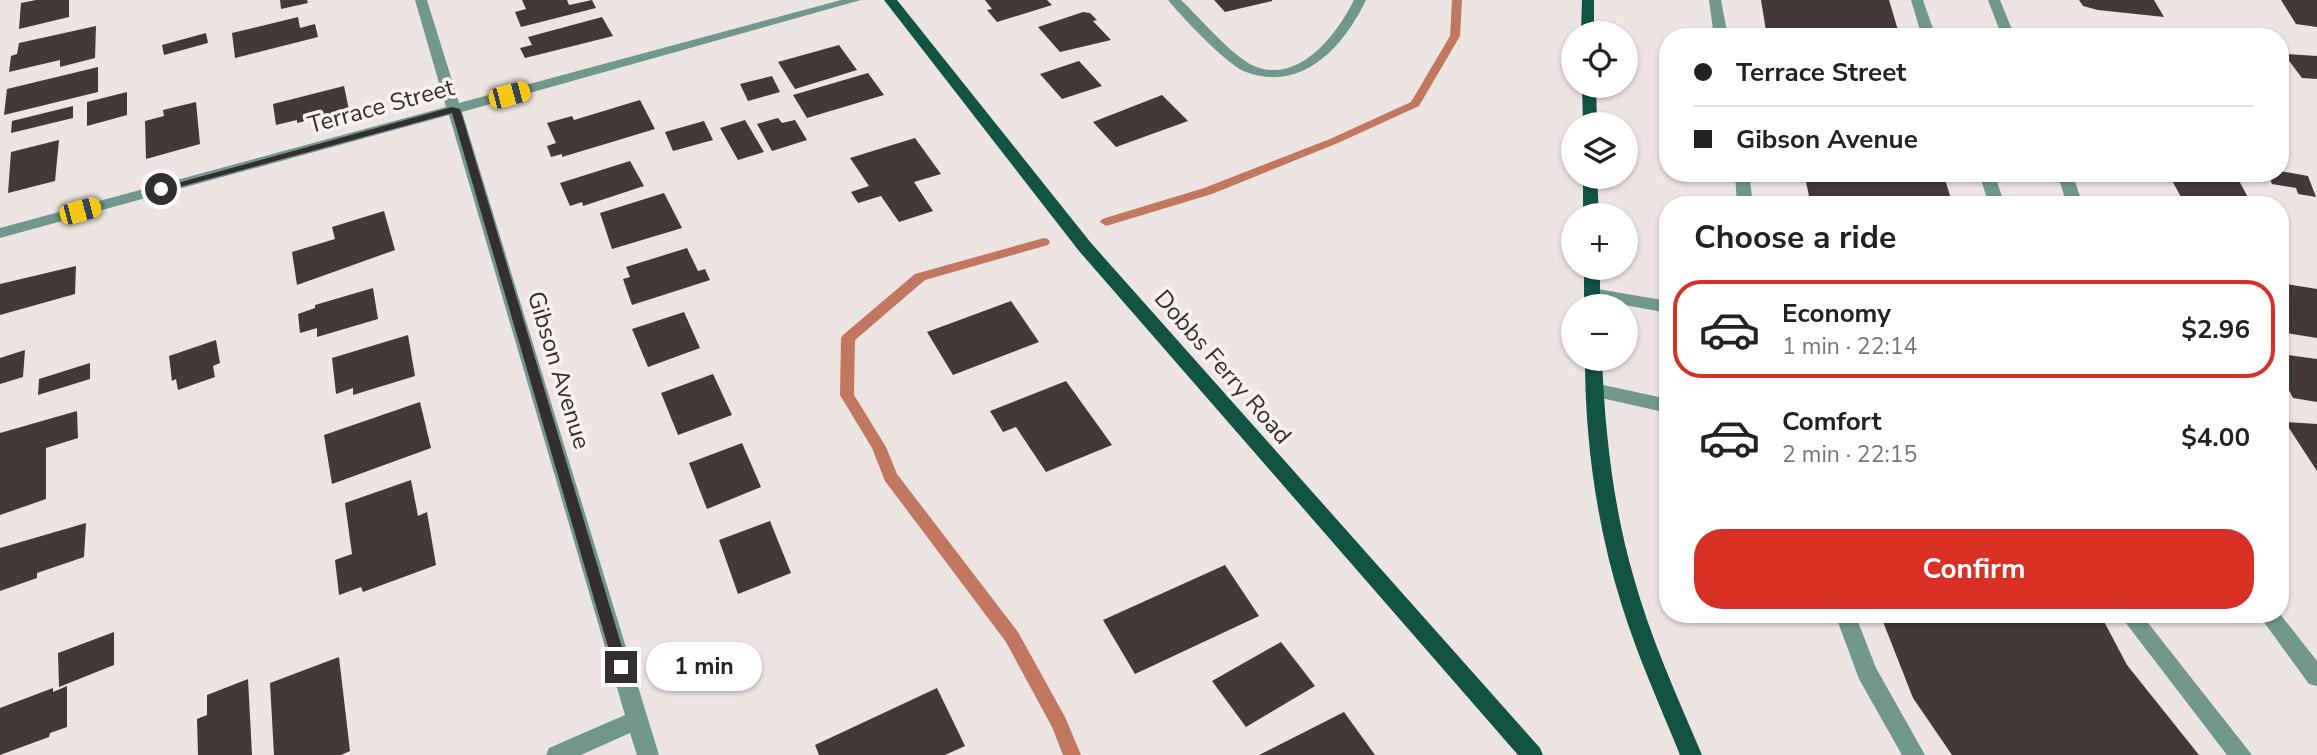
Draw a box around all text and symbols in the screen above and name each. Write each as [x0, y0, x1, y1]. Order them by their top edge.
map controls [1561, 21, 1638, 371]
button: locate [1561, 21, 1638, 98]
text: Terrace Street [1736, 55, 1906, 90]
street label: Terrace Street [304, 71, 458, 141]
car [486, 79, 533, 111]
button: layers [1561, 112, 1638, 189]
text: Gibson Avenue [1736, 122, 1918, 157]
route start [145, 173, 177, 205]
car [57, 195, 104, 227]
button: + [1561, 203, 1638, 280]
text: Choose a ride [1694, 216, 1896, 259]
street label: Dobbs Ferry Road [1147, 283, 1299, 451]
street label: Gibson Avenue [520, 287, 598, 453]
button: − [1561, 294, 1638, 371]
text: Economy [1782, 296, 1891, 331]
icon: car [1698, 298, 1761, 361]
text: $2.96 [2181, 312, 2250, 347]
text: 1 min · 22:14 [1782, 331, 1917, 362]
text: Comfort [1782, 404, 1882, 439]
icon: car [1698, 406, 1761, 469]
text: $4.00 [2181, 420, 2250, 455]
text: 2 min · 22:15 [1782, 439, 1917, 470]
button: Confirm [1694, 529, 2254, 609]
callout: 1 min [646, 642, 761, 692]
route end [605, 651, 637, 683]
text: 1 min [674, 651, 734, 682]

